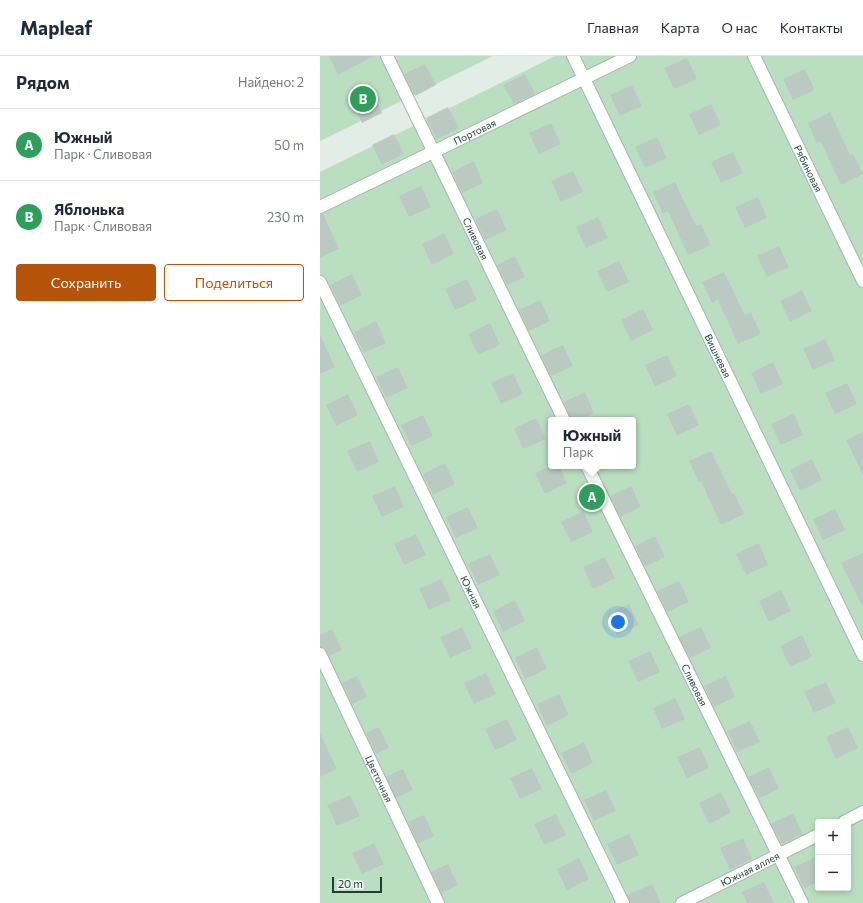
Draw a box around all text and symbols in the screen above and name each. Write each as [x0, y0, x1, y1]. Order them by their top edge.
text: Mapleaf [20, 16, 92, 39]
text: Главная [587, 19, 639, 36]
text: Карта [661, 19, 699, 36]
text: О нас [721, 19, 758, 36]
text: Контакты [780, 19, 843, 36]
text: Рядом [16, 72, 70, 93]
text: Найдено: 2 [238, 74, 304, 90]
pin: B [350, 84, 376, 114]
street label: Портовая [451, 116, 498, 147]
text: Южный [54, 128, 112, 146]
text: A [24, 137, 34, 153]
text: 50 m [274, 137, 304, 153]
street label: Рябиновая [792, 143, 825, 194]
text: Парк · Сливовая [54, 146, 152, 162]
text: Яблонька [54, 200, 124, 218]
text: B [25, 209, 33, 225]
text: 230 m [267, 209, 304, 225]
street label: Сливовая [460, 215, 491, 262]
text: Парк · Сливовая [54, 218, 152, 234]
button: Сохранить [16, 264, 156, 301]
button: Поделиться [164, 264, 304, 301]
street label: Вишневая [702, 332, 734, 380]
popup [548, 417, 636, 469]
text: Южный [563, 426, 621, 444]
text: Парк [563, 444, 594, 460]
pin: A [579, 482, 605, 512]
street label: Южная [458, 574, 484, 610]
your location [608, 612, 628, 632]
street label: Сливовая [679, 662, 710, 708]
street label: Цветочная [363, 753, 395, 804]
map controls [815, 819, 851, 891]
button: + [815, 819, 851, 855]
street label: Южная аллея [719, 849, 781, 889]
button: − [815, 855, 851, 891]
scale bar [332, 875, 382, 894]
text: 20 m [338, 877, 363, 890]

